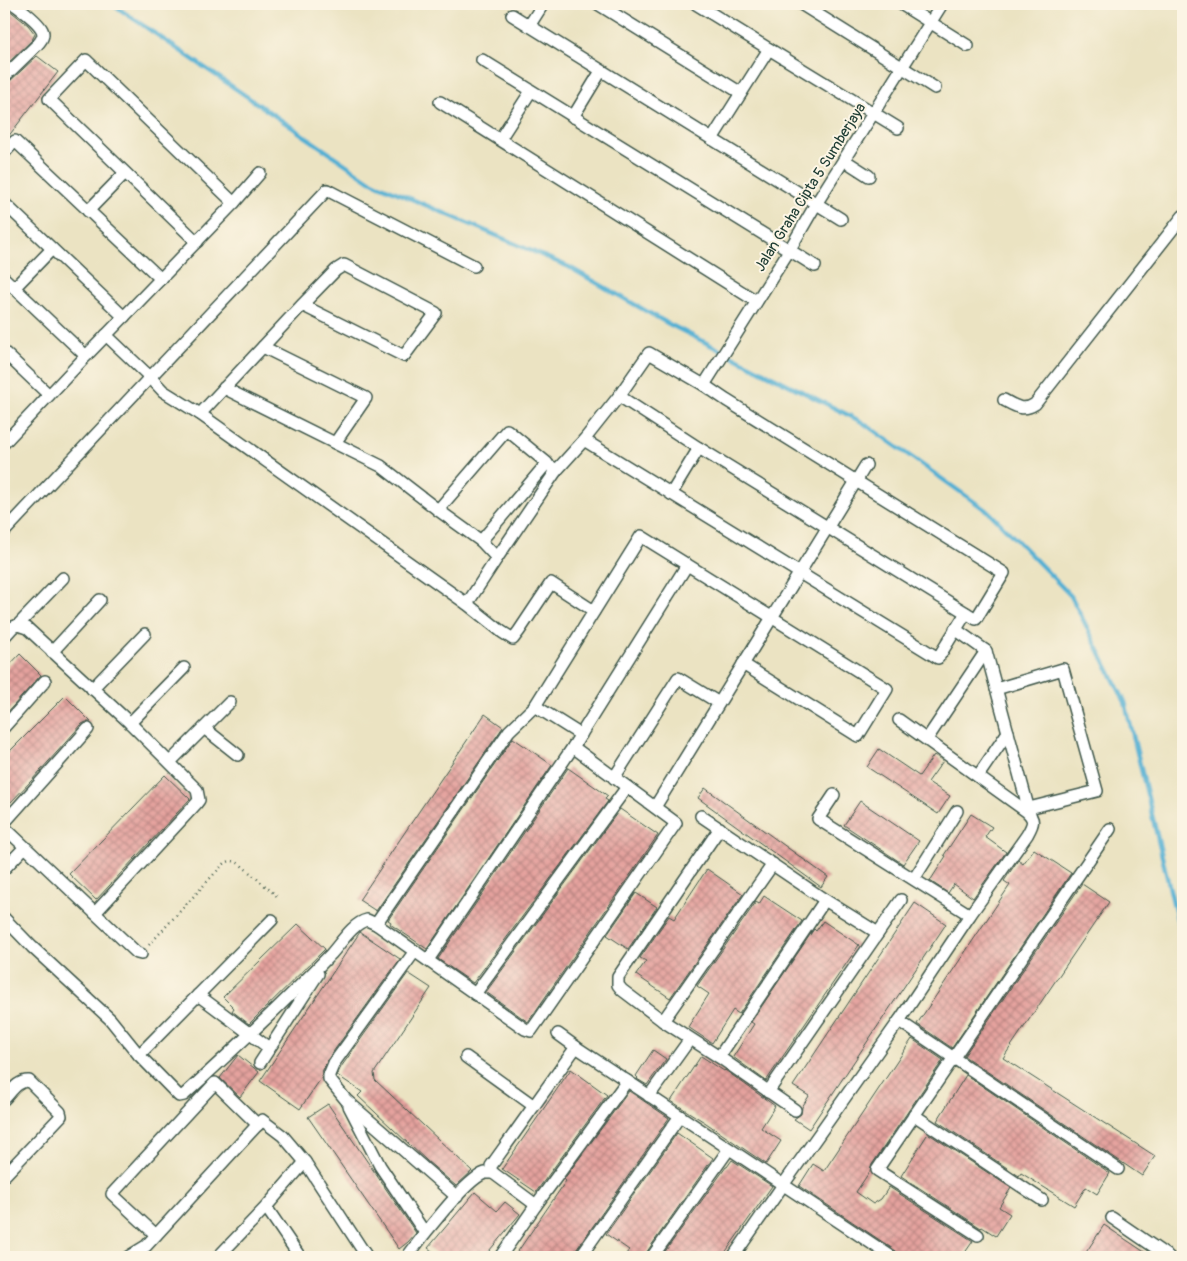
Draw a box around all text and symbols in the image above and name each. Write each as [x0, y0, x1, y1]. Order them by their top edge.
street label: Jalan Graha Cipta 5 Sumberjaya [751, 99, 870, 275]

